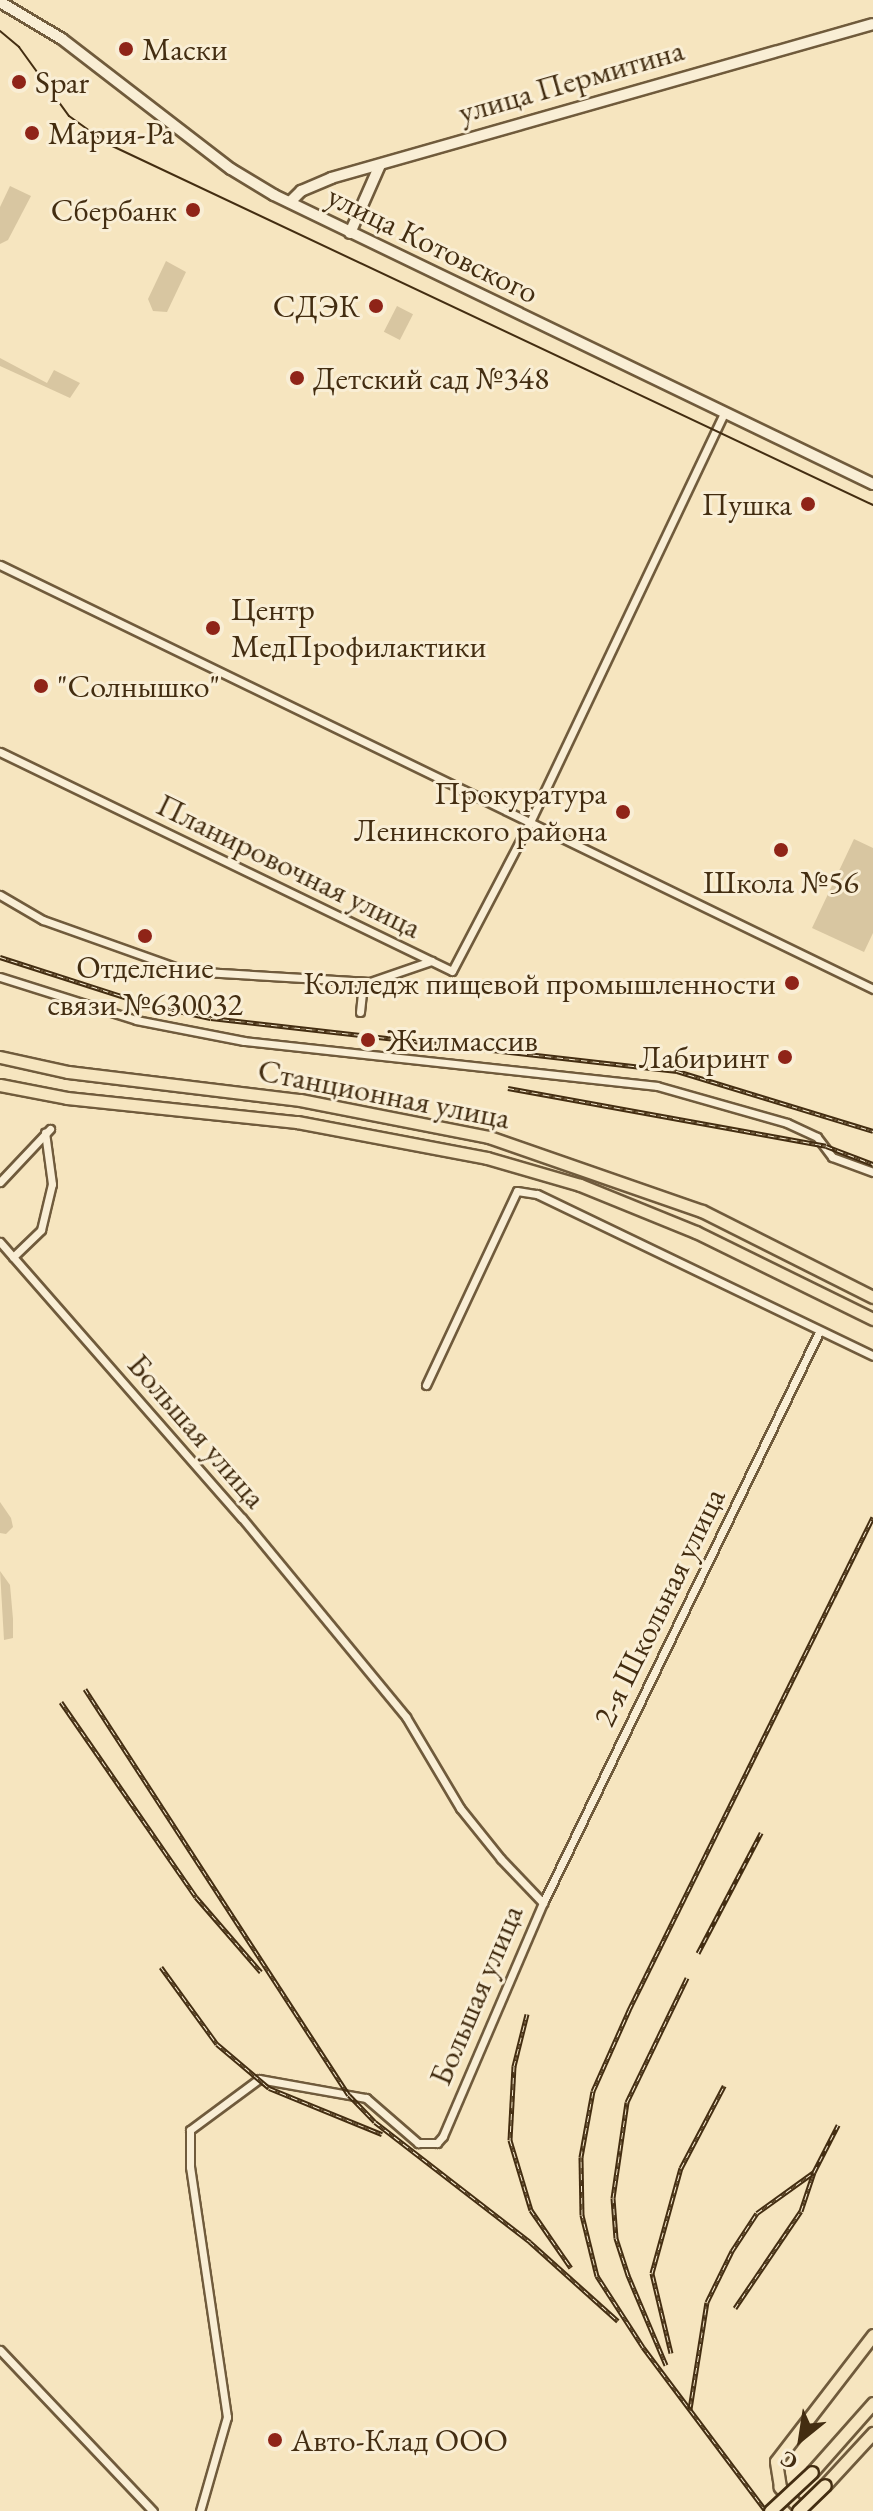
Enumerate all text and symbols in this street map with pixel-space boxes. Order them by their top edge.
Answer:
place label: Маски [142,30,228,68]
street label: улица Пермитина [454,30,688,132]
marker: Маски [117,40,135,58]
place label: Spar [35,63,89,101]
marker: Spar [10,73,28,91]
place label: Мария-Ра [48,114,174,152]
marker: Мария-Ра [23,124,41,142]
street label: улица Котовского [321,176,545,312]
place label: Сбербанк [51,191,177,229]
marker: Сбербанк [184,201,202,219]
place label: СДЭК [273,287,360,325]
marker: СДЭК [367,297,385,315]
place label: Детский сад №348 [313,359,549,397]
marker: Детский сад №348 [288,369,306,387]
place label: Пушка [702,485,792,523]
marker: Пушка [799,495,817,513]
place label: Центр МедПрофилактики [231,591,486,666]
marker: Центр МедПрофилактики [202,617,224,639]
place label: "Солнышко" [57,667,220,705]
marker: "Солнышко" [32,677,50,695]
place label: Прокуратура Ленинского района [354,775,607,850]
street label: Планировочная улица [151,785,427,947]
marker: Прокуратура Ленинского района [614,803,632,821]
marker: Школа №56 [772,841,790,859]
place label: Школа №56 [703,863,859,901]
marker: Отделение связи №630032 [136,927,154,945]
place label: Отделение связи №630032 [47,949,243,1024]
place label: Колледж пищевой промышленности [303,964,776,1002]
marker: Колледж пищевой промышленности [783,974,801,992]
place label: Жилмассив [386,1021,538,1059]
marker: Жилмассив [357,1029,379,1051]
place label: Лабиринт [639,1038,769,1076]
marker: Лабиринт [776,1048,794,1066]
street label: Станционная улица [255,1051,513,1137]
street label: Большая улица [120,1346,274,1516]
street label: 2-я Школьная улица [585,1482,733,1732]
street label: Большая улица [421,1899,531,2091]
north arrow [761,2399,841,2479]
place label: Авто-Клад ООО [291,2421,508,2459]
marker: Авто-Клад ООО [266,2431,284,2449]
text: С [775,2444,803,2477]

